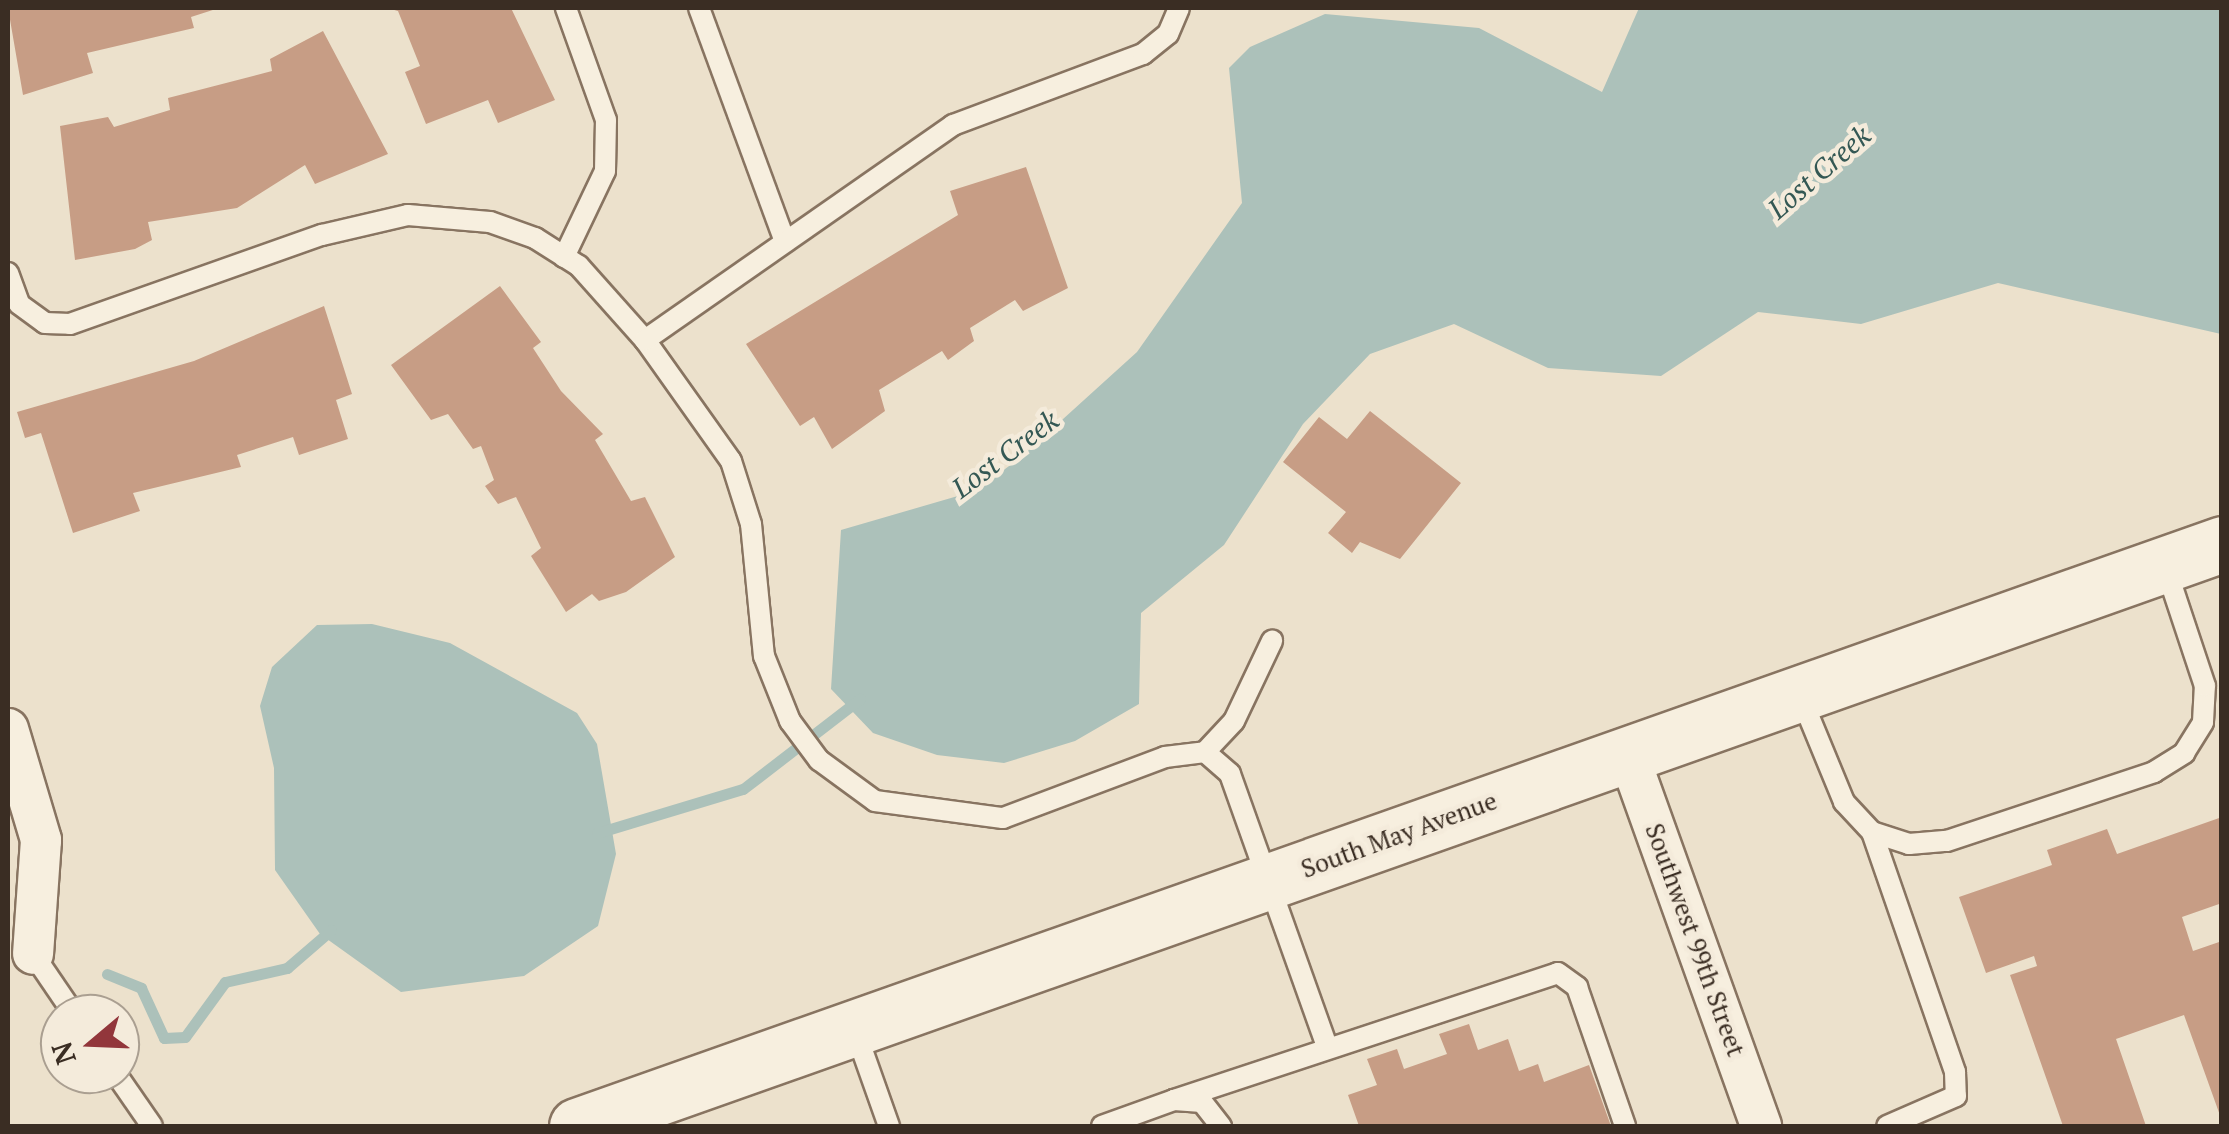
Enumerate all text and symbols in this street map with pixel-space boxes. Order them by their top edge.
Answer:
water label: Lost Creek [1761,118,1877,226]
water label: Lost Creek [945,403,1065,505]
street label: South May Avenue [1297,786,1501,884]
street label: Southwest 99th Street [1639,819,1751,1061]
north arrow [40,994,140,1094]
text: N [42,1037,84,1069]

